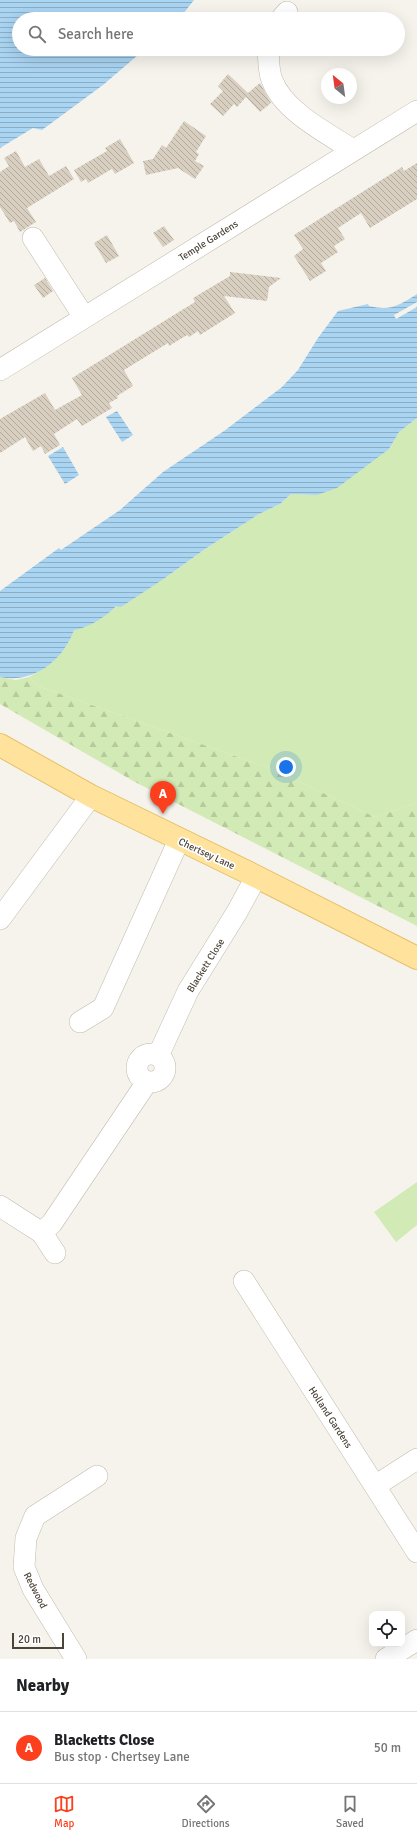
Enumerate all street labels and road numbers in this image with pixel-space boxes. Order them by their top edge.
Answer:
street label: Temple Gardens [177,218,241,264]
street label: Chertsey Lane [177,836,237,872]
street label: Blackett Close [185,936,227,995]
street label: Holland Gardens [306,1385,355,1451]
street label: Redwood [21,1570,49,1611]

